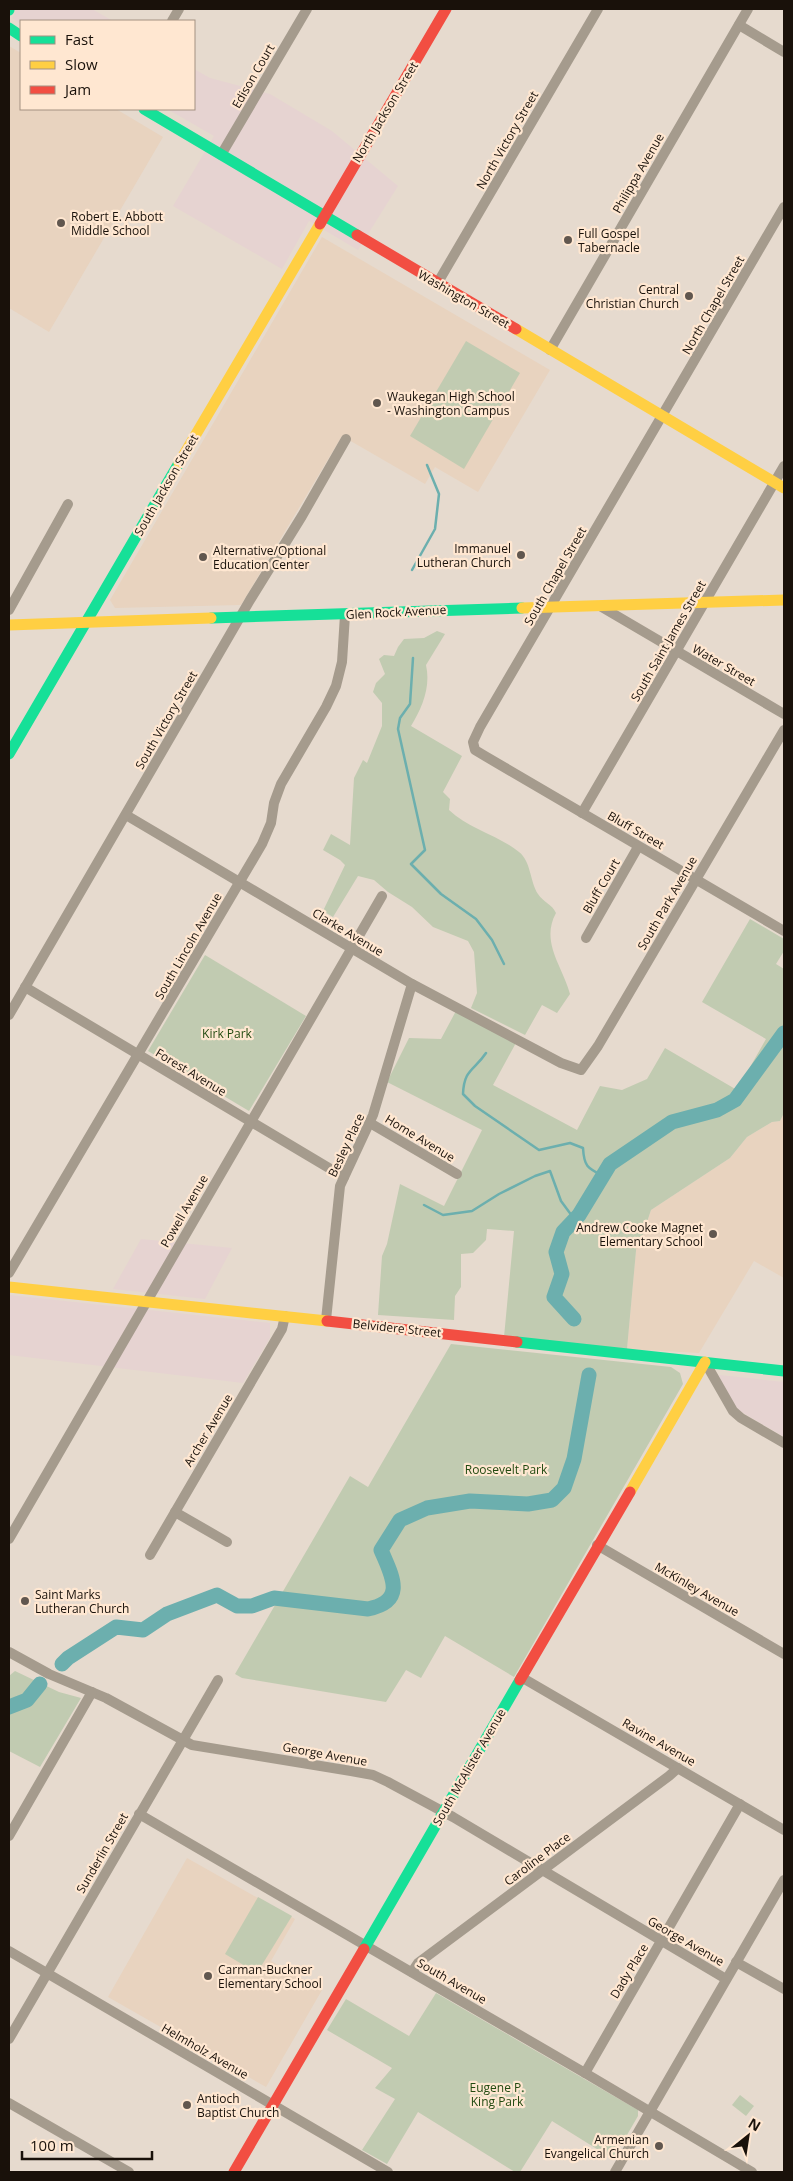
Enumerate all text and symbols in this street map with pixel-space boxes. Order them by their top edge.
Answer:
legend [20,20,195,110]
text: Fast [65,29,94,49]
street label: Edison Court [228,41,278,111]
text: Slow [65,54,98,74]
street label: North Jackson Street [348,58,422,166]
text: Jam [63,79,91,99]
street label: North Victory Street [472,88,542,192]
street label: Philippa Avenue [608,130,668,216]
place label: Robert E. Abbott Middle School [71,208,163,239]
marker: Robert E. Abbott Middle School [55,217,67,229]
place label: Full Gospel Tabernacle [578,225,640,256]
marker: Full Gospel Tabernacle [562,234,574,246]
street label: North Chapel Street [678,253,748,357]
street label: Washington Street [415,266,513,332]
place label: Central Christian Church [586,281,679,312]
marker: Central Christian Church [683,290,695,302]
place label: Waukegan High School - Washington Campus [387,388,515,419]
marker: Waukegan High School - Washington Campus [371,397,383,409]
street label: South Jackson Street [130,431,202,539]
street label: South Chapel Street [520,524,590,628]
place label: Immanuel Lutheran Church [417,540,511,571]
place label: Alternative/Optional Education Center [213,542,326,573]
marker: Immanuel Lutheran Church [515,549,527,561]
marker: Alternative/Optional Education Center [197,551,209,563]
street label: South Saint James Street [626,577,710,705]
street label: Glen Rock Avenue [345,601,447,623]
street label: Water Street [689,640,759,690]
street label: South Victory Street [131,668,201,772]
street label: Bluff Street [605,807,667,853]
street label: South Park Avenue [633,853,701,953]
street label: Bluff Court [578,855,624,917]
street label: South Lincoln Avenue [150,889,226,1003]
street label: Clarke Avenue [309,904,387,960]
park label: Kirk Park [202,1025,253,1042]
street label: Forest Avenue [152,1044,230,1100]
street label: Besley Place [324,1110,368,1180]
street label: Home Avenue [382,1110,458,1166]
street label: Powell Avenue [156,1171,212,1251]
place label: Andrew Cooke Magnet Elementary School [576,1219,703,1250]
marker: Andrew Cooke Magnet Elementary School [707,1228,719,1240]
street label: Belvidere Street [352,1315,442,1341]
street label: Archer Avenue [180,1390,237,1470]
park label: Roosevelt Park [465,1461,548,1478]
street label: McKinley Avenue [652,1558,743,1620]
place label: Saint Marks Lutheran Church [35,1586,129,1617]
marker: Saint Marks Lutheran Church [19,1595,31,1607]
street label: South McAlister Avenue [428,1705,510,1829]
street label: Ravine Avenue [619,1714,699,1770]
street label: George Avenue [281,1738,369,1770]
street label: Sunderlin Street [72,1810,132,1896]
street label: Caroline Place [500,1828,574,1890]
street label: George Avenue [645,1912,728,1970]
street label: Dady Place [606,1940,652,2002]
street label: South Avenue [414,1954,490,2008]
place label: Carman-Buckner Elementary School [218,1961,322,1992]
marker: Carman-Buckner Elementary School [202,1970,214,1982]
street label: Helmholz Avenue [158,2019,252,2083]
park label: Eugene P. King Park [470,2079,524,2110]
place label: Antioch Baptist Church [197,2090,279,2121]
marker: Antioch Baptist Church [181,2099,193,2111]
north arrow [723,2111,773,2161]
text: N [745,2113,764,2135]
scale bar [22,2128,152,2160]
place label: Armenian Evangelical Church [544,2131,649,2162]
text: 100 m [30,2135,74,2155]
marker: Armenian Evangelical Church [653,2140,665,2152]

